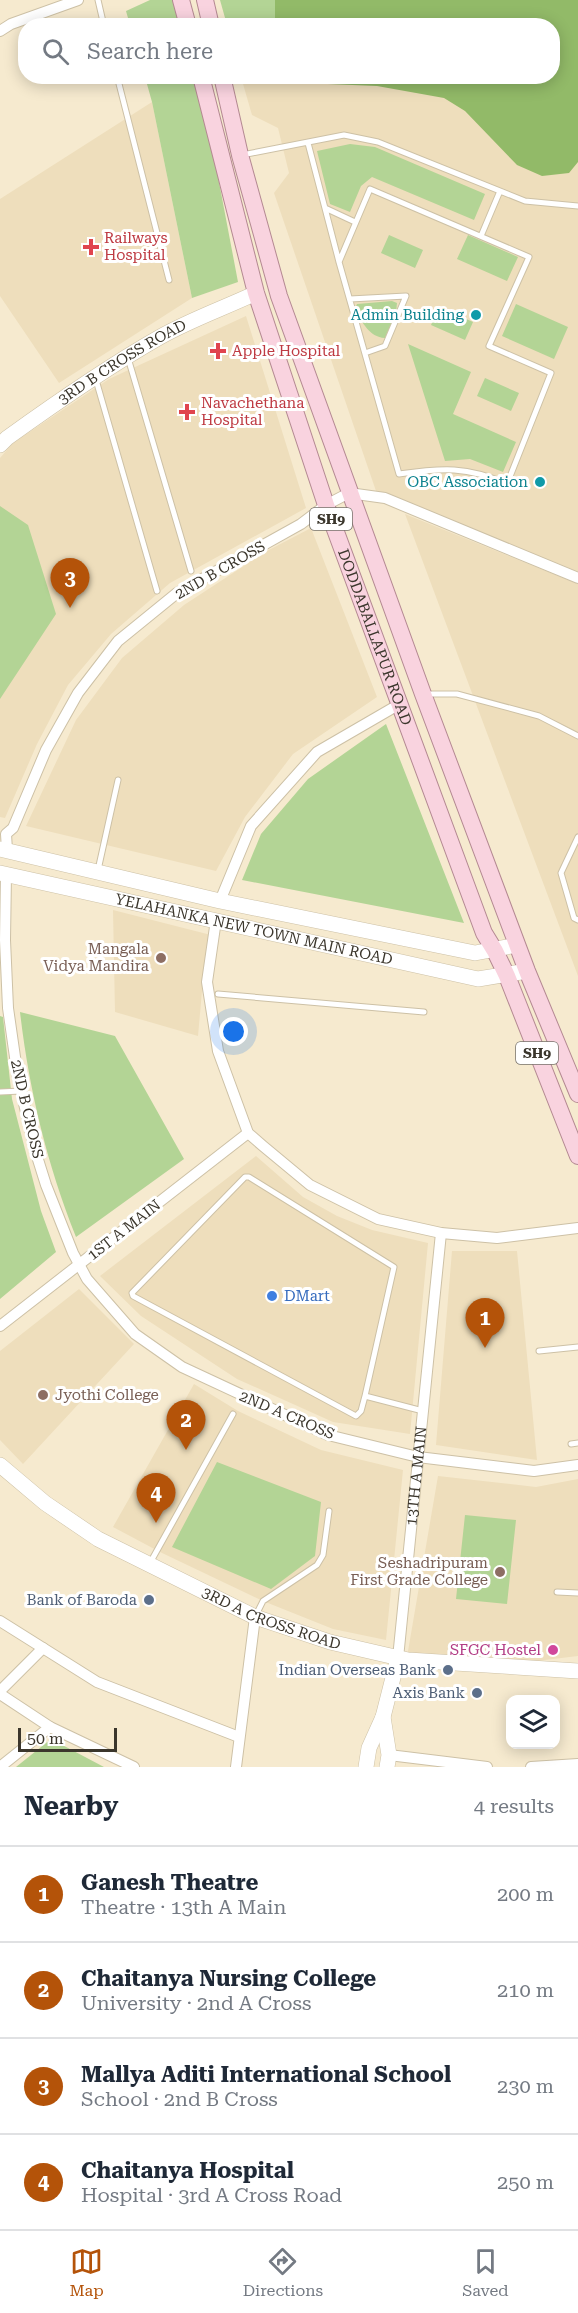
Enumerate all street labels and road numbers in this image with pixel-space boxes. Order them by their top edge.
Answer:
street label: 3RD B CROSS ROAD [54,316,189,408]
road number: SH9 [310,508,352,530]
street label: 2ND B CROSS [172,537,268,603]
street label: DODDABALLAPUR ROAD [334,547,416,728]
street label: YELAHANKA NEW TOWN MAIN ROAD [113,890,394,969]
road number: SH9 [516,1042,558,1064]
street label: 2ND B CROSS [7,1058,47,1160]
street label: 1ST A MAIN [84,1196,164,1264]
street label: 2ND A CROSS [237,1387,337,1443]
street label: 13TH A MAIN [402,1425,430,1527]
street label: 3RD A CROSS ROAD [199,1583,342,1653]

